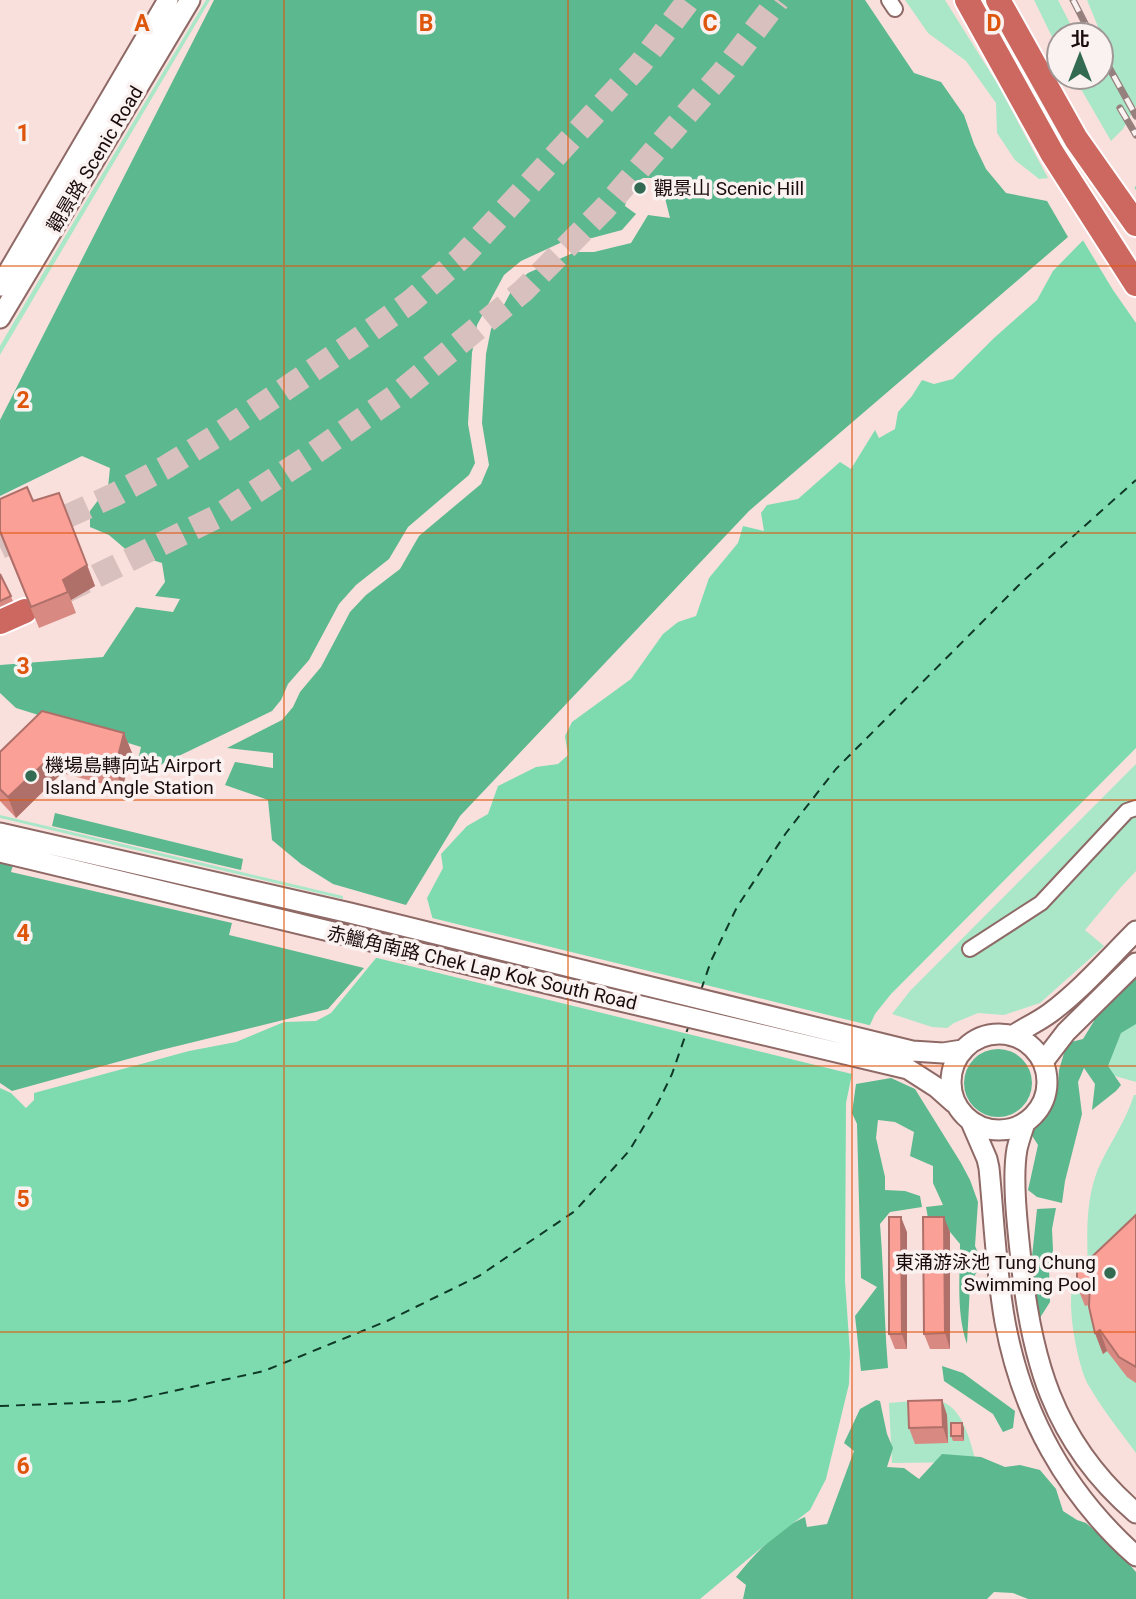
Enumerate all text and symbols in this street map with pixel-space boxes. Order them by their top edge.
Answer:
text: A [134,10,150,37]
text: B [419,10,433,37]
text: C [702,10,718,37]
text: D [987,10,1001,37]
north arrow [1045,21,1115,91]
text: 北 [1070,28,1090,51]
street label: 觀景路 Scenic Road [42,82,148,236]
text: 1 [16,120,30,147]
place label: 觀景山 Scenic Hill [654,177,804,200]
marker: 觀景山 Scenic Hill [632,180,648,196]
text: 2 [16,387,30,414]
text: 3 [16,653,30,680]
place label: 機場島轉向站 Airport Island Angle Station [45,754,222,799]
marker: 機場島轉向站 Airport Island Angle Station [23,768,39,784]
text: 4 [16,920,30,947]
street label: 赤鱲角南路 Chek Lap Kok South Road [325,921,639,1015]
text: 5 [16,1186,30,1213]
place label: 東涌游泳池 Tung Chung Swimming Pool [895,1251,1096,1296]
marker: 東涌游泳池 Tung Chung Swimming Pool [1102,1265,1118,1281]
text: 6 [16,1453,30,1480]

